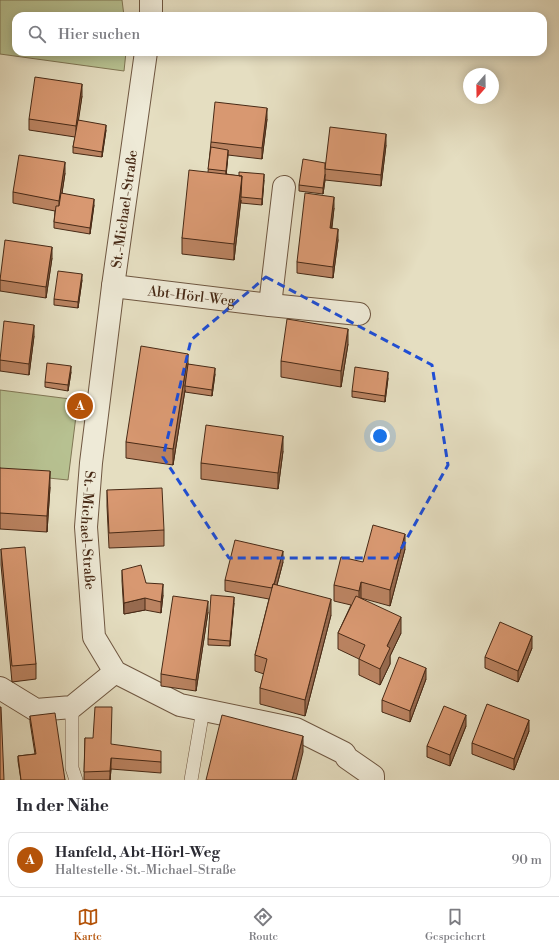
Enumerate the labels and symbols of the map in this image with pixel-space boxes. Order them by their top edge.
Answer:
north arrow [463,68,499,104]
street label: St.-Michael-Straße [108,149,142,269]
street label: Abt-Hörl-Weg [146,282,237,311]
pin: A [67,391,93,421]
your location [370,426,390,446]
street label: St.-Michael-Straße [76,470,99,590]

